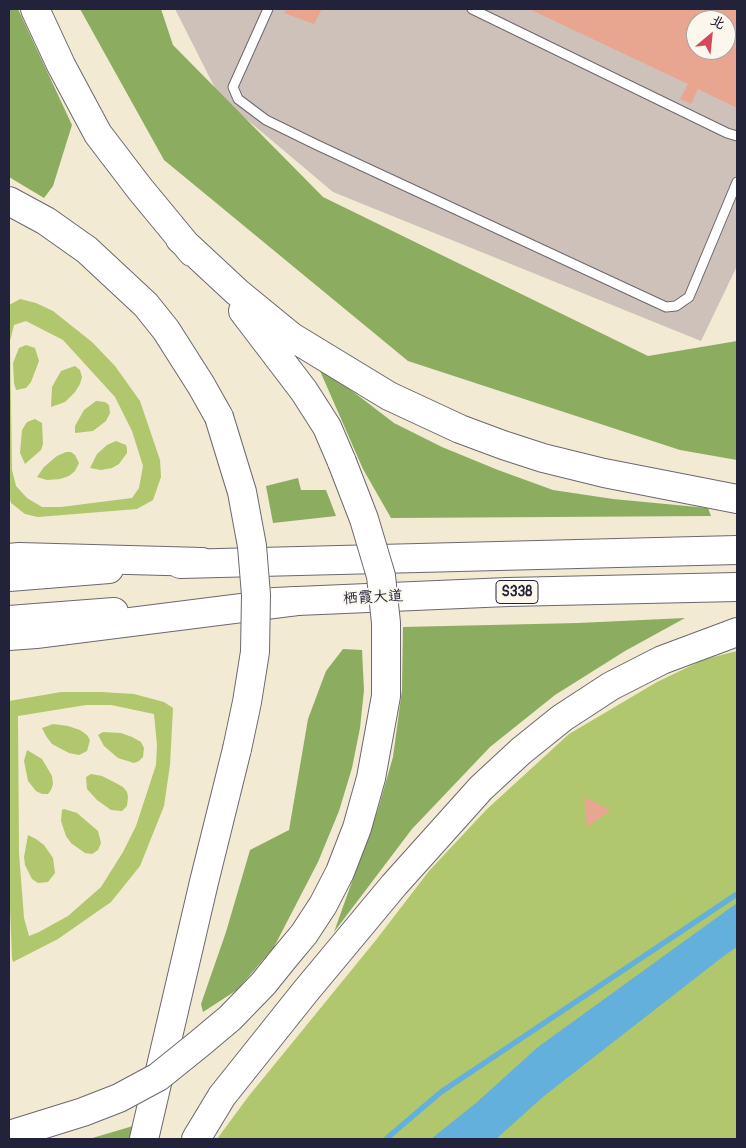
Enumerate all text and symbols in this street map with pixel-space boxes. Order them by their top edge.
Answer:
north arrow [686,10,736,60]
text: 北 [708,11,728,33]
road number: S338 [496,580,538,604]
street label: 栖霞大道 [343,587,403,609]

